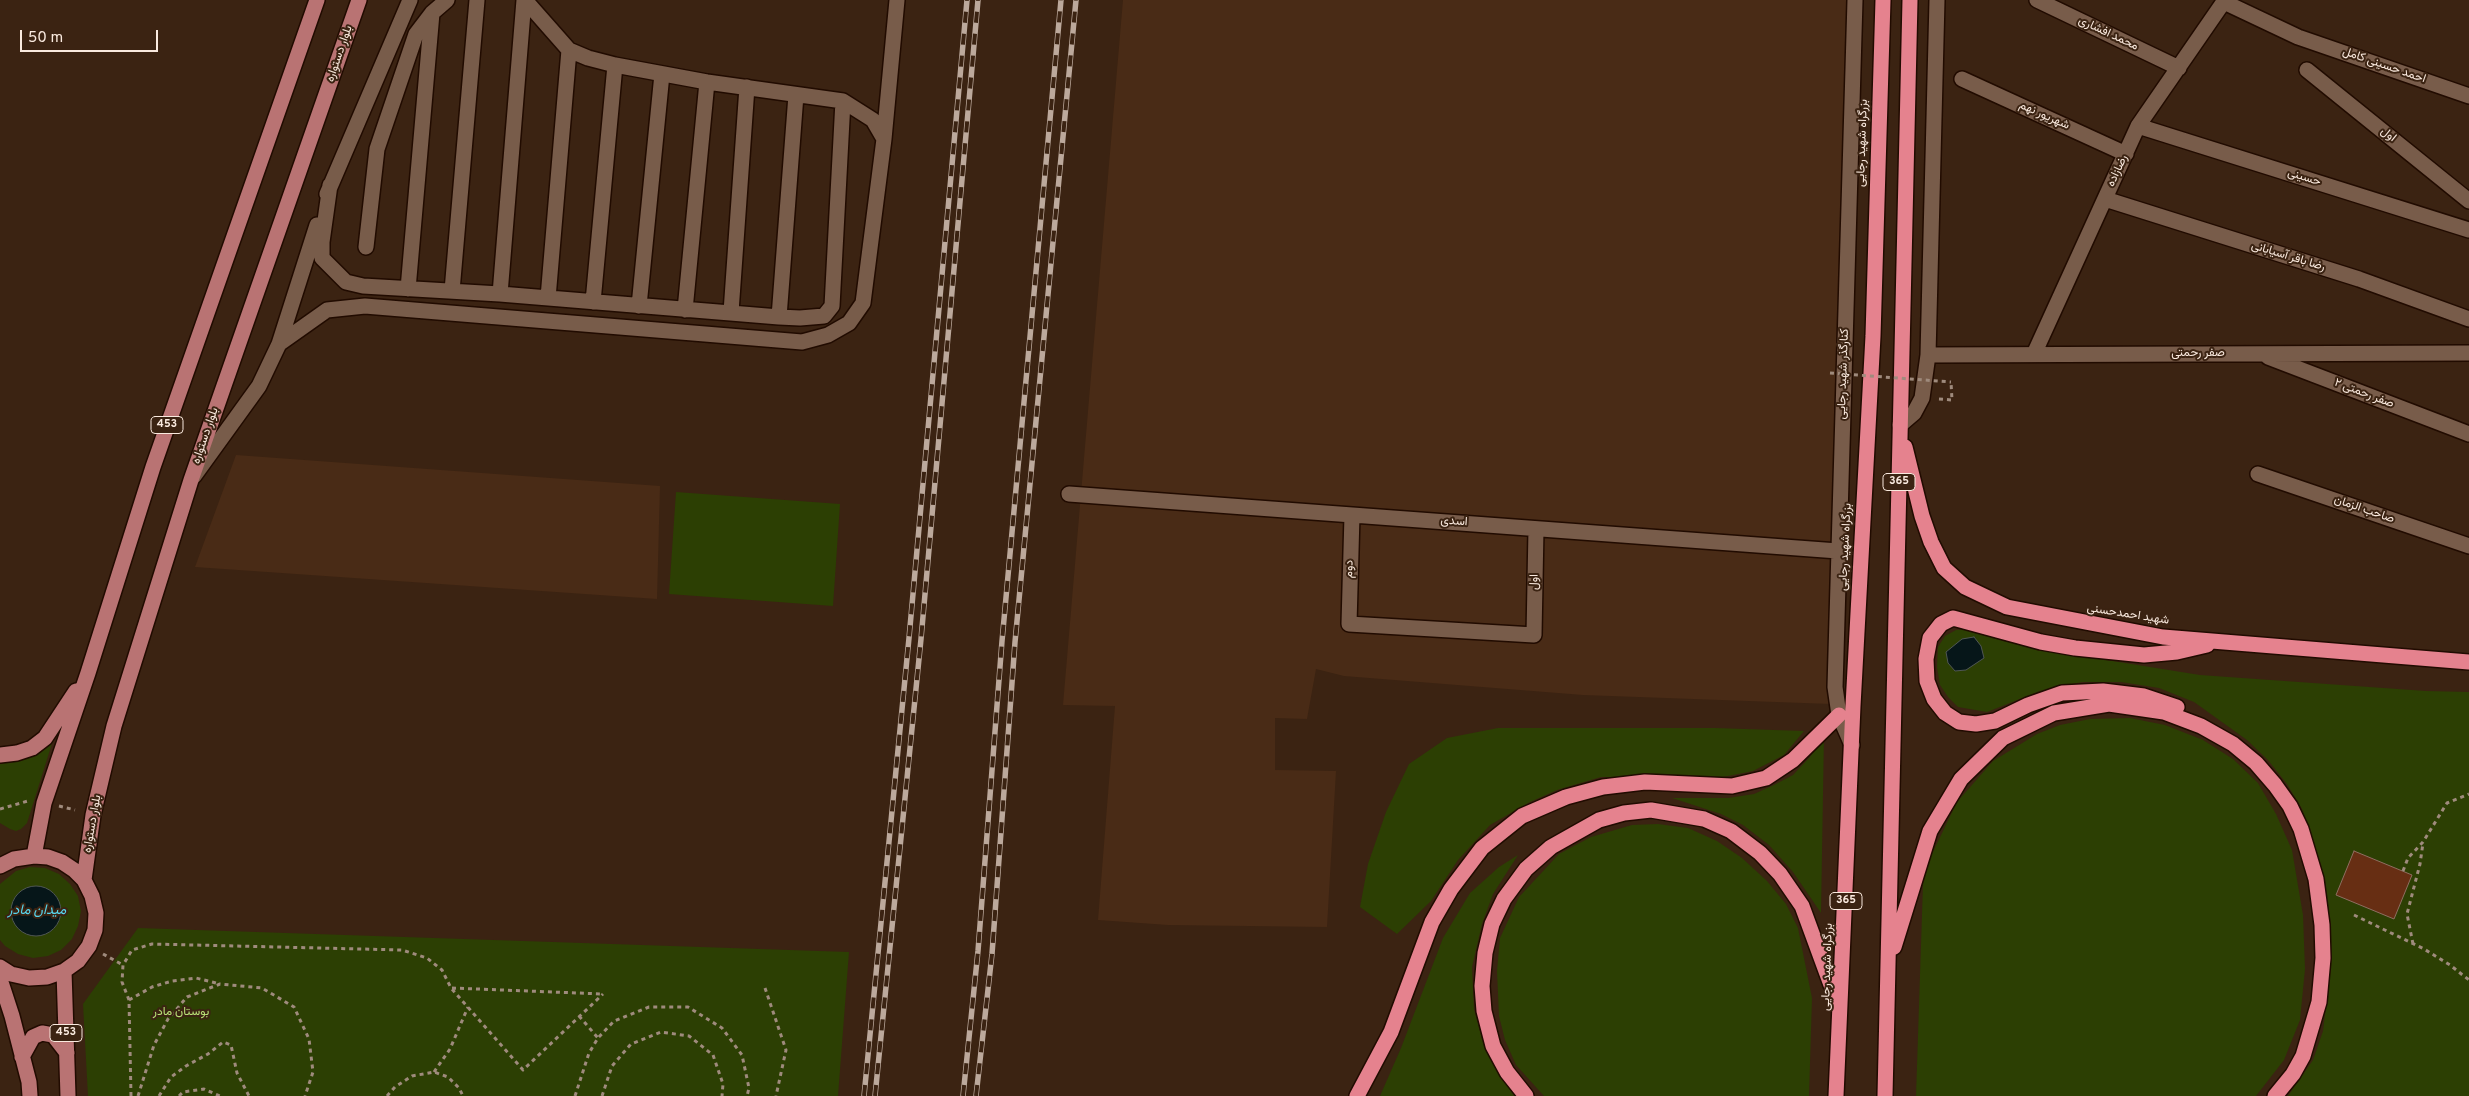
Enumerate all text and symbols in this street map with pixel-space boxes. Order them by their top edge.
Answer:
street label: محمد افشاری [2076,14,2140,54]
scale bar [22,20,160,52]
street label: بلوار دستواره [324,24,356,84]
text: 50 m [28,29,63,48]
street label: احمد حسینی کامل [2341,45,2427,87]
street label: شهریور نهم [2017,98,2071,134]
street label: بزرگراه شهید رجایی [1854,99,1872,187]
street label: اول [2377,124,2399,146]
street label: رضازاده [2104,153,2132,189]
street label: حسینی [2285,166,2323,190]
street label: رضا باقر آسیابانی [2249,239,2327,275]
street label: کنارگذر شهید رجایی [1835,328,1853,420]
street label: صفر رحمتی [2171,347,2225,361]
street label: صفر رحمتی ۲ [2332,376,2396,412]
street label: بلوار دستواره [190,406,222,466]
road number: 453 [151,416,183,434]
road number: 365 [1883,474,1915,491]
street label: صاحب الزمان [2332,493,2396,527]
street label: بزرگراه شهید رجایی [1837,503,1855,591]
street label: اسدی [1440,514,1468,530]
street label: دوم [1342,560,1358,578]
street label: اول [1528,574,1542,590]
street label: شهید احمدحسنی [2086,601,2170,629]
street label: بلوار دستواره [81,794,105,854]
road number: 365 [1830,892,1862,909]
water label: میدان مادر [8,903,66,919]
street label: بزرگراه شهید رجایی [1819,923,1837,1011]
park label: بوستان مادر [153,1006,209,1020]
road number: 453 [50,1024,82,1042]

